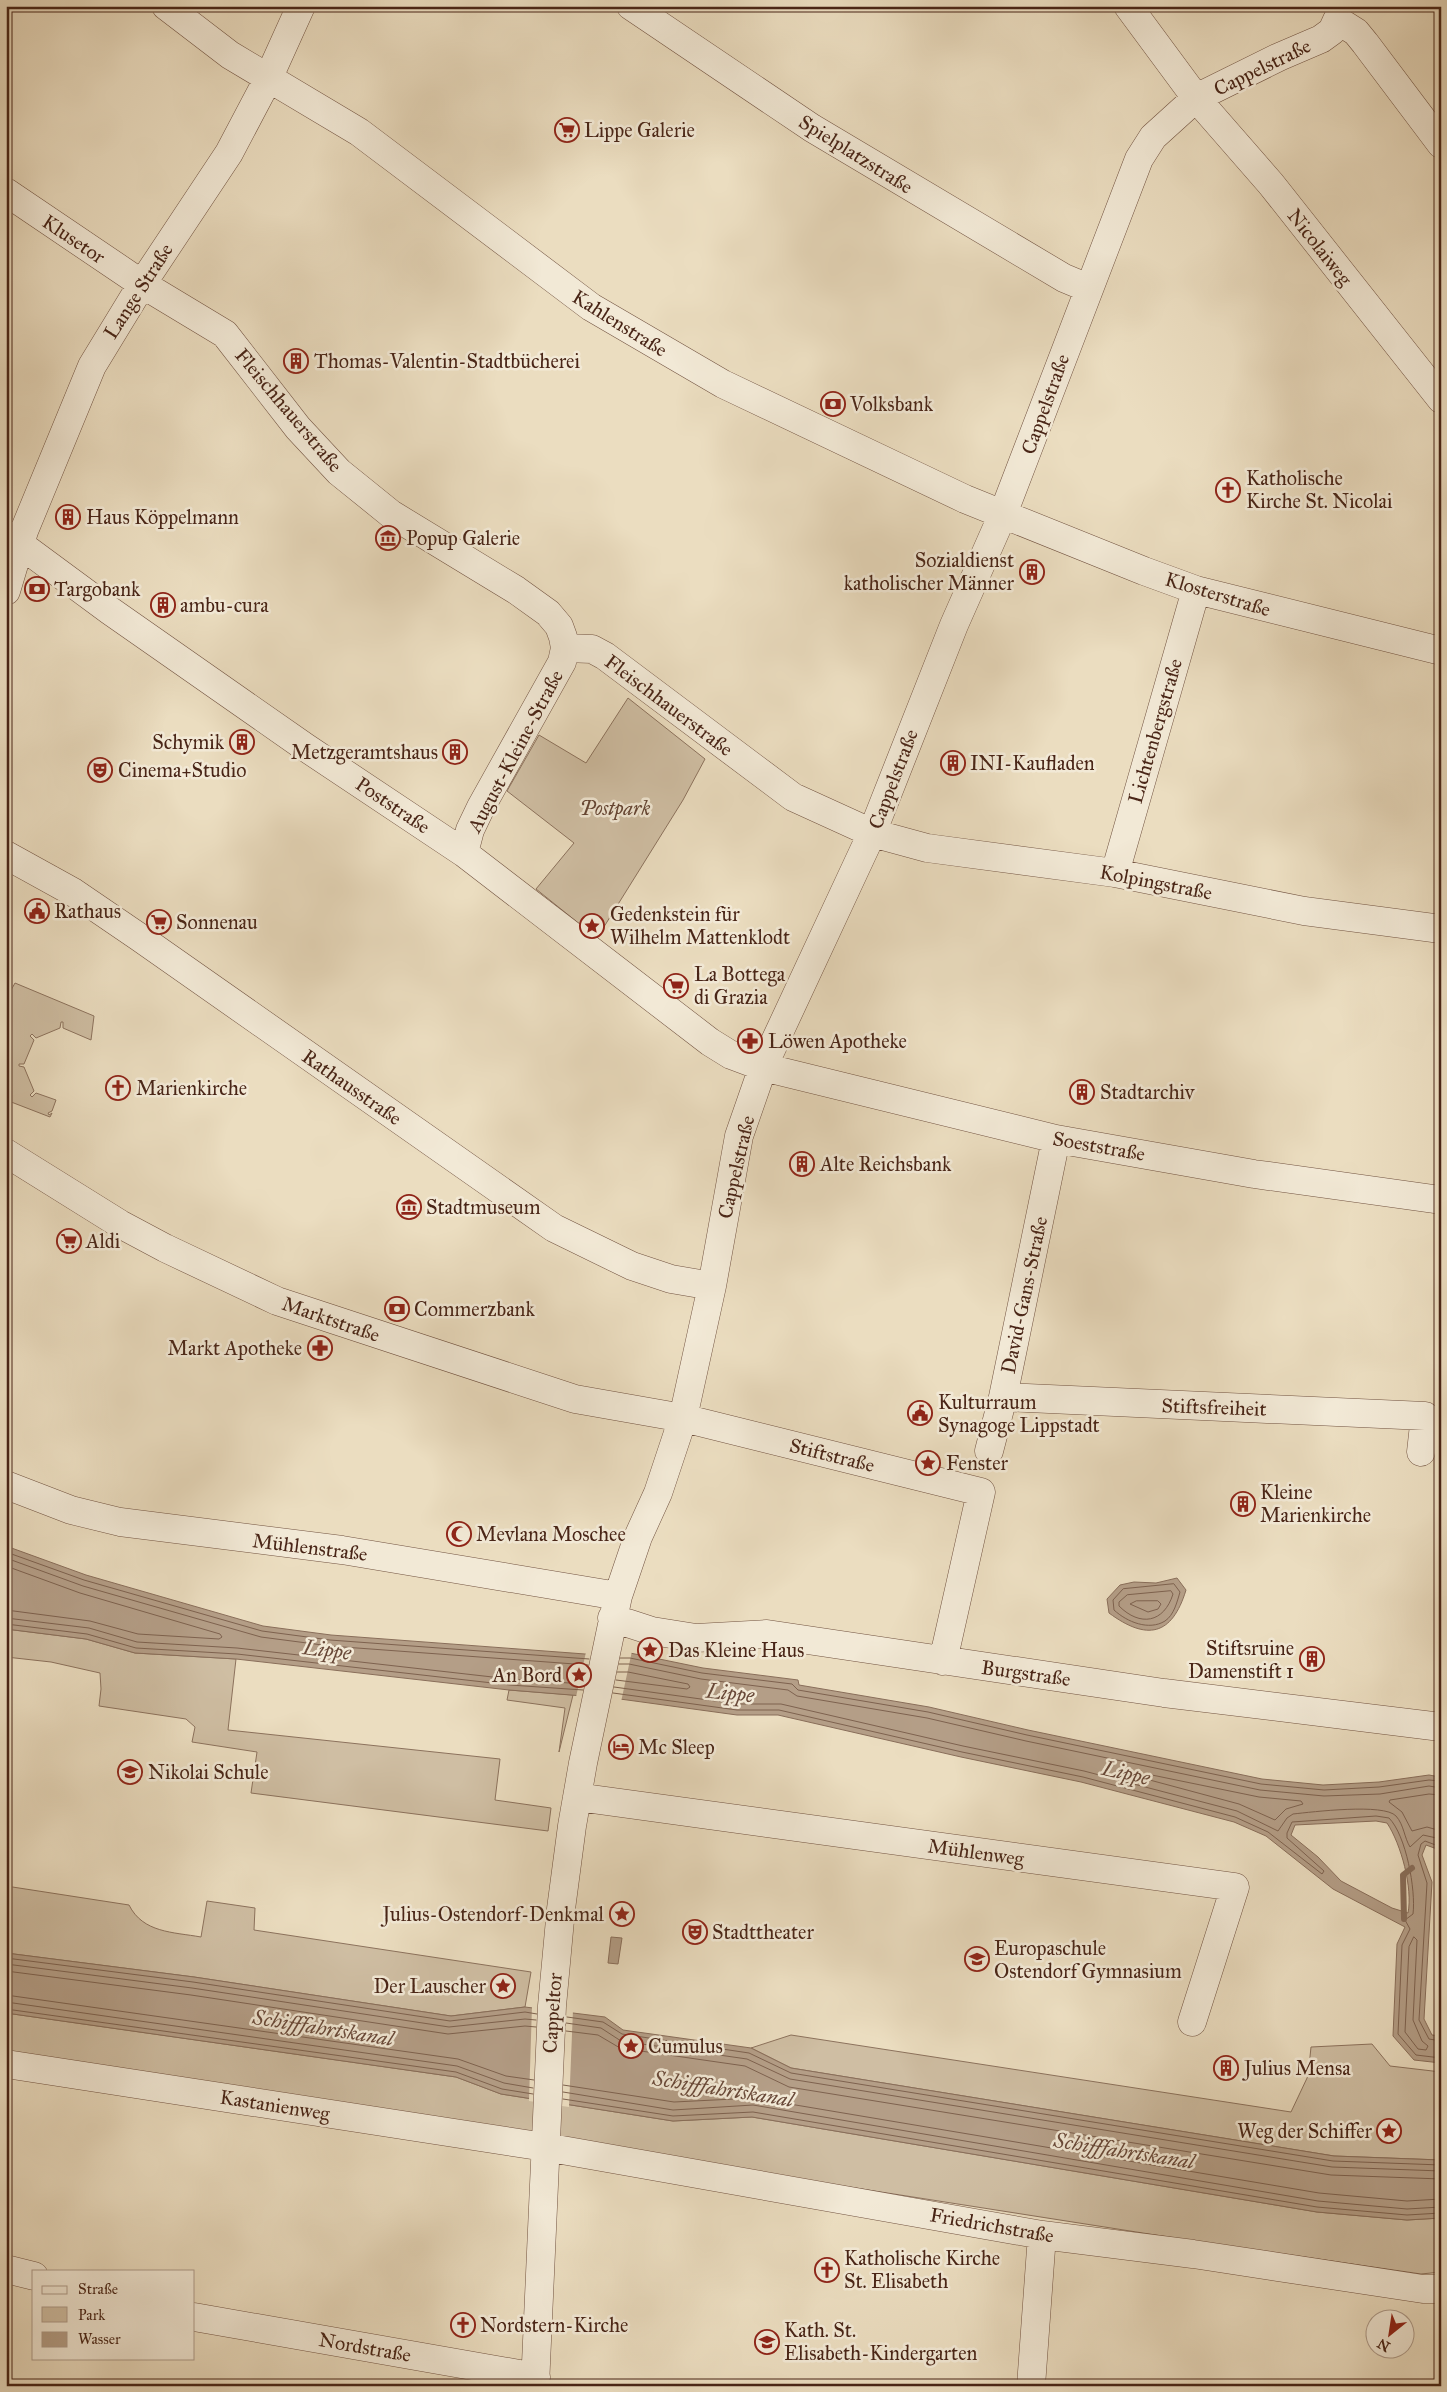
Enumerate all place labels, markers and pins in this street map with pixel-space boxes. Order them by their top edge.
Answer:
supermarket icon: Lippe Galerie [554,117,580,143]
place label: Lippe Galerie [584,118,695,142]
building icon: Thomas-Valentin-Stadtbücherei [283,348,309,374]
place label: Thomas-Valentin-Stadtbücherei [314,349,580,373]
bank icon: Volksbank [820,391,846,417]
place label: Volksbank [849,392,934,416]
place label: Katholische Kirche St. Nicolai [1246,466,1393,513]
church icon: Katholische Kirche St. Nicolai [1215,477,1241,503]
building icon: Haus Köppelmann [55,504,81,530]
place label: Haus Köppelmann [86,505,239,529]
museum icon: Popup Galerie [375,525,401,551]
place label: Popup Galerie [406,526,520,550]
place label: Sozialdienst katholischer Männer [844,548,1014,595]
building icon: Sozialdienst katholischer Männer [1019,559,1045,585]
bank icon: Targobank [24,576,50,602]
place label: Targobank [54,577,141,602]
building icon: ambu-cura [150,592,176,618]
place label: ambu-cura [180,593,269,617]
building icon: Schymik [229,729,255,755]
place label: Schymik [152,730,225,754]
building icon: Metzgeramtshaus [442,739,468,765]
place label: Metzgeramtshaus [291,740,438,765]
building icon: INI-Kaufladen [940,750,966,776]
place label: INI-Kaufladen [970,751,1095,775]
theatre icon: Cinema+Studio [87,757,113,783]
place label: Cinema+Studio [118,758,246,782]
public building icon: Rathaus [24,898,50,924]
place label: Rathaus [54,899,121,923]
place label: Gedenkstein für Wilhelm Mattenklodt [610,902,790,949]
supermarket icon: Sonnenau [146,909,172,935]
place label: Sonnenau [176,910,258,934]
place icon: Gedenkstein für Wilhelm Mattenklodt [579,913,605,939]
place label: La Bottega di Grazia [694,962,786,1009]
supermarket icon: La Bottega di Grazia [663,973,689,999]
pharmacy icon: Löwen Apotheke [737,1028,763,1054]
place label: Löwen Apotheke [768,1029,907,1053]
church icon: Marienkirche [105,1075,131,1101]
place label: Marienkirche [136,1076,247,1100]
building icon: Stadtarchiv [1069,1079,1095,1105]
place label: Stadtarchiv [1100,1080,1196,1104]
building icon: Alte Reichsbank [789,1151,815,1177]
place label: Alte Reichsbank [819,1152,952,1176]
museum icon: Stadtmuseum [396,1194,422,1220]
place label: Stadtmuseum [426,1195,541,1219]
supermarket icon: Aldi [56,1228,82,1254]
place label: Aldi [85,1229,121,1253]
bank icon: Commerzbank [384,1296,410,1322]
place label: Commerzbank [414,1297,535,1321]
pharmacy icon: Markt Apotheke [307,1335,333,1361]
place label: Markt Apotheke [167,1336,302,1360]
place label: Kulturraum Synagoge Lippstadt [938,1390,1100,1438]
public building icon: Kulturraum Synagoge Lippstadt [907,1400,933,1426]
place icon: Fenster [915,1450,941,1476]
place label: Fenster [946,1451,1008,1475]
place label: Kleine Marienkirche [1260,1480,1371,1527]
building icon: Kleine Marienkirche [1230,1491,1256,1517]
mosque icon: Mevlana Moschee [446,1521,472,1547]
place label: Mevlana Moschee [476,1522,626,1546]
place label: Stiftsruine Damenstift 1 [1188,1636,1294,1683]
place icon: Das Kleine Haus [637,1637,663,1663]
place label: Das Kleine Haus [668,1638,804,1662]
building icon: Stiftsruine Damenstift 1 [1299,1646,1325,1672]
place icon: An Bord [566,1662,592,1688]
place label: An Bord [492,1663,562,1687]
hotel icon: Mc Sleep [608,1734,634,1760]
place label: Mc Sleep [638,1735,715,1759]
school or university icon: Nikolai Schule [117,1759,143,1785]
place label: Nikolai Schule [148,1760,269,1784]
place icon: Julius-Ostendorf-Denkmal [609,1901,635,1927]
place label: Julius-Ostendorf-Denkmal [380,1902,605,1927]
theatre icon: Stadttheater [682,1919,708,1945]
place label: Stadttheater [712,1920,814,1944]
place label: Europaschule Ostendorf Gymnasium [994,1936,1182,1983]
school or university icon: Europaschule Ostendorf Gymnasium [964,1946,990,1972]
place icon: Der Lauscher [490,1973,516,1999]
place label: Der Lauscher [374,1974,486,1998]
place icon: Cumulus [618,2033,644,2059]
place label: Cumulus [648,2034,723,2058]
building icon: Julius Mensa [1213,2055,1239,2081]
place label: Julius Mensa [1242,2056,1351,2081]
place icon: Weg der Schiffer [1376,2118,1402,2144]
place label: Weg der Schiffer [1237,2119,1372,2144]
place label: Katholische Kirche St. Elisabeth [844,2246,1000,2293]
church icon: Katholische Kirche St. Elisabeth [814,2257,840,2283]
church icon: Nordstern-Kirche [450,2312,476,2338]
place label: Nordstern-Kirche [480,2313,628,2337]
place label: Kath. St. Elisabeth-Kindergarten [784,2318,977,2366]
school or university icon: Kath. St. Elisabeth-Kindergarten [754,2329,780,2355]

